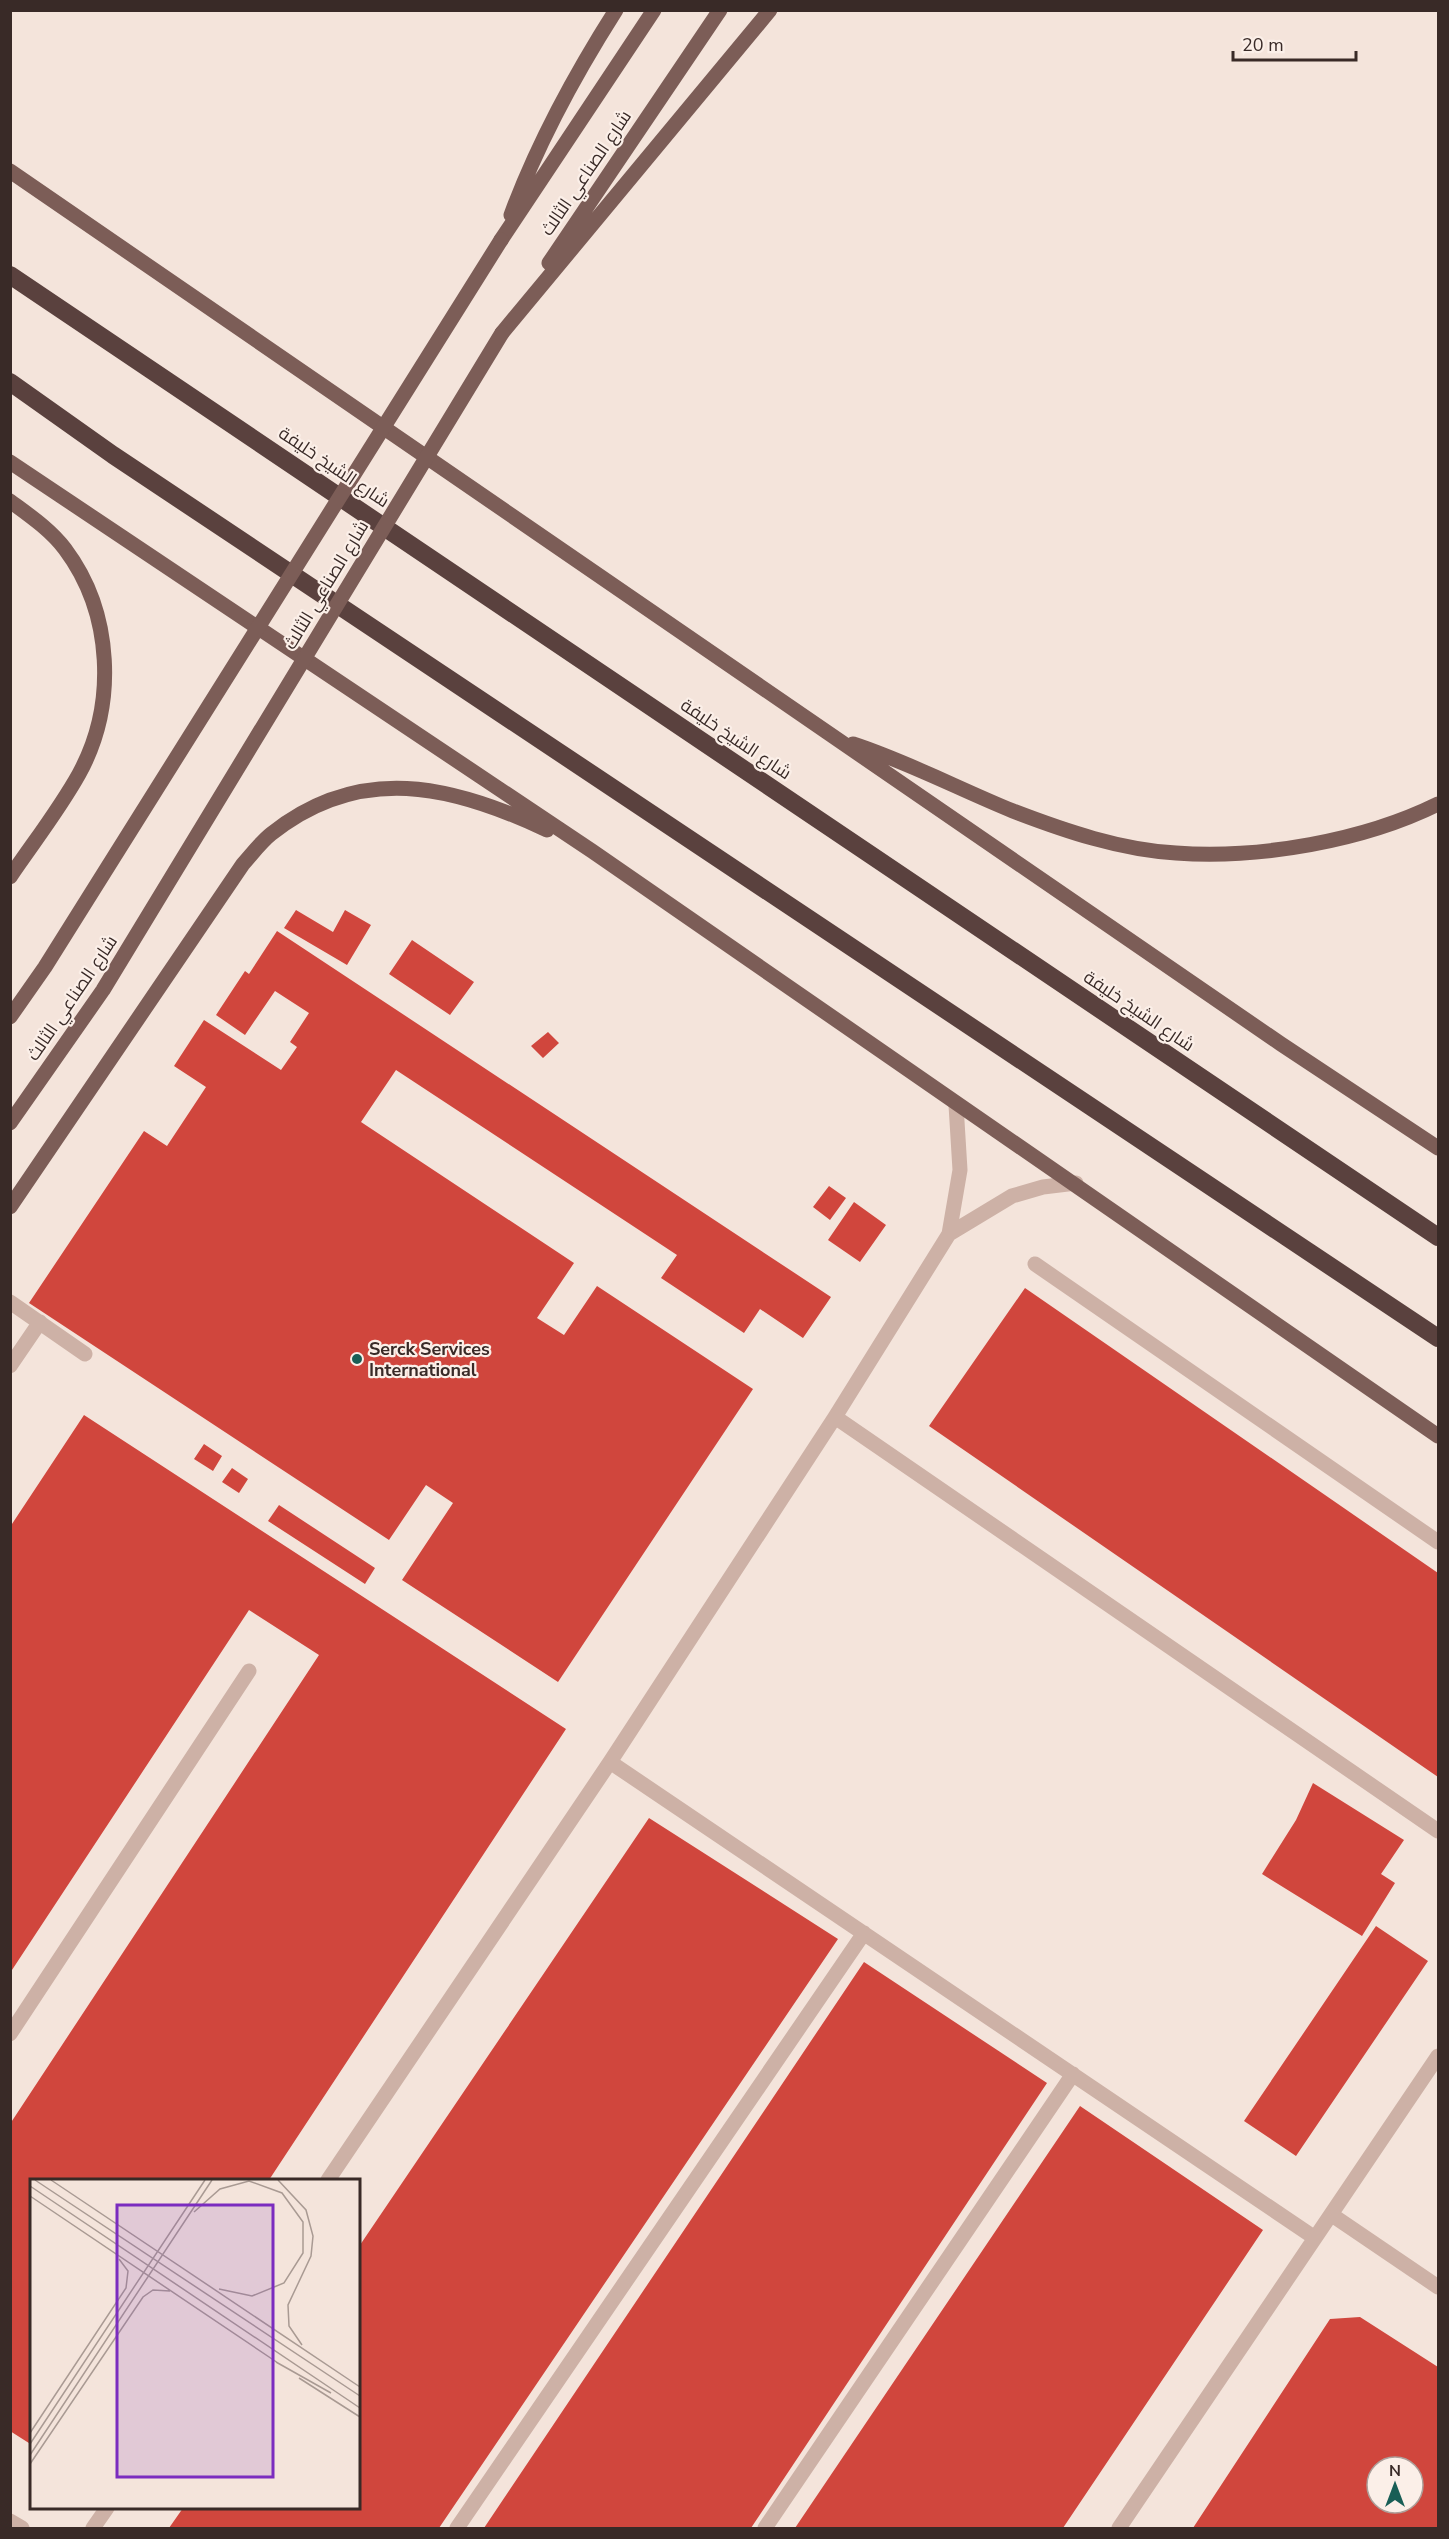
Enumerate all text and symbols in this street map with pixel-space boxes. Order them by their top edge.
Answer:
scale bar [1233,24,1356,62]
text: 20 m [1242,33,1284,57]
street label: شارع الصناعي الثالث [535,106,639,242]
street label: شارع الشيخ خليفة [274,421,394,513]
street label: شارع الصناعي الثالث [278,516,376,655]
street label: شارع الشيخ خليفة [676,693,796,785]
street label: شارع الصناعي الثالث [21,931,125,1067]
street label: شارع الشيخ خليفة [1079,965,1199,1057]
place label: Serck Services International [369,1337,490,1382]
marker: Serck Services International [350,1352,364,1366]
inset map [30,2179,360,2509]
north arrow [1365,2455,1425,2515]
text: N [1389,2460,1401,2482]

